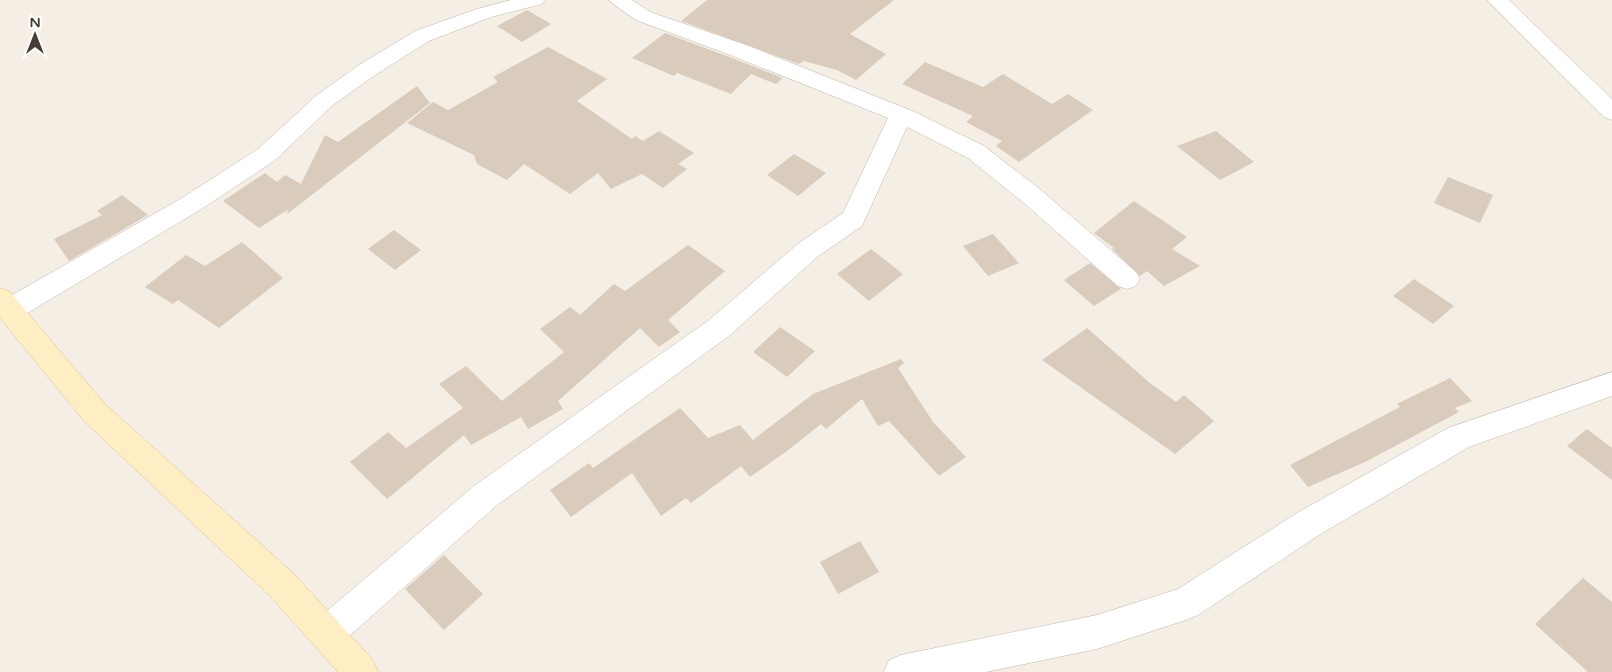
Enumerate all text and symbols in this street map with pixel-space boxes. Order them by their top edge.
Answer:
north arrow [10,10,60,60]
text: N [29,14,41,31]

